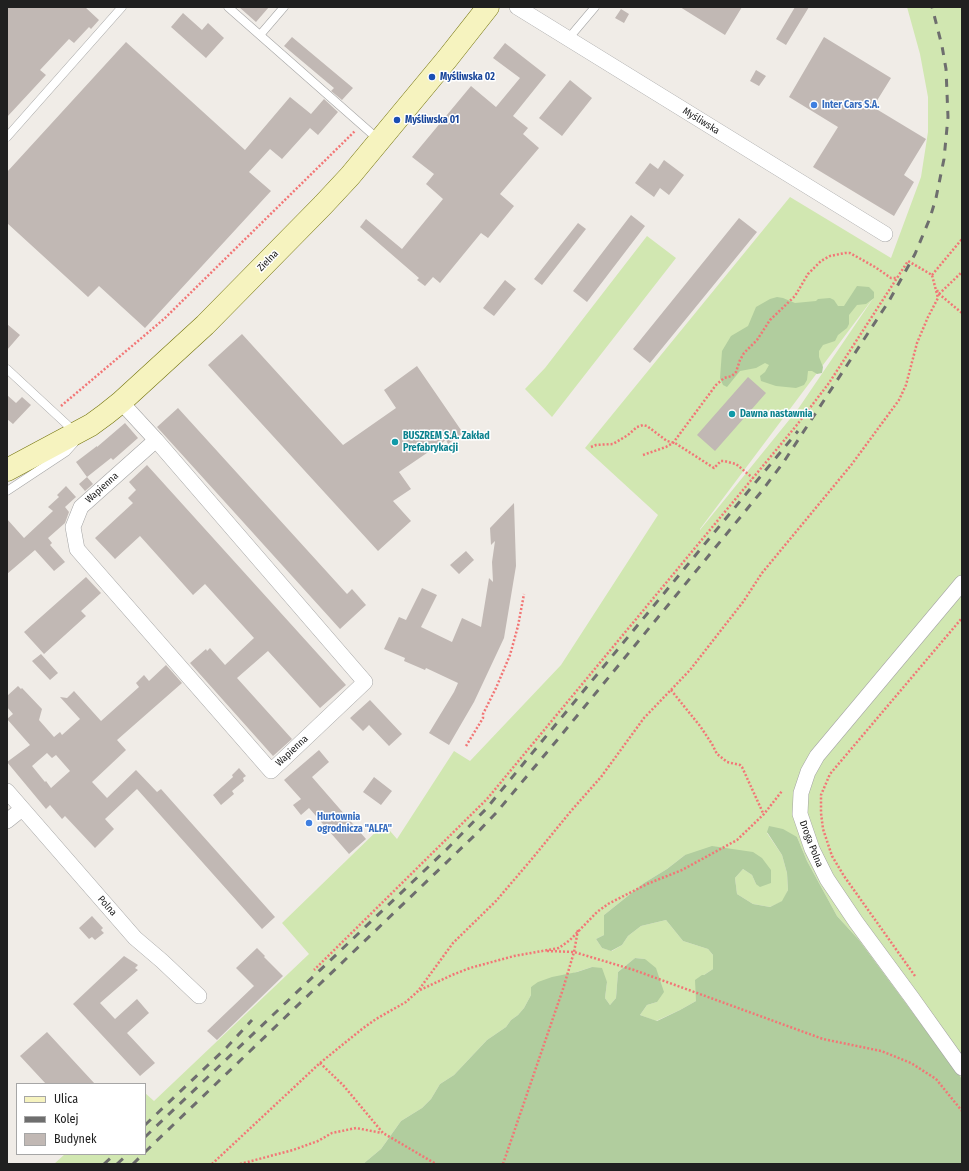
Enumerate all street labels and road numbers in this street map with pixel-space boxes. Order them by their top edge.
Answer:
street label: Myśliwska [680,105,722,137]
street label: Zielna [255,248,281,274]
street label: Wapienna [83,470,121,506]
street label: Wapienna [273,733,311,769]
street label: Droga Polna [797,819,825,869]
street label: Polna [95,893,119,919]

